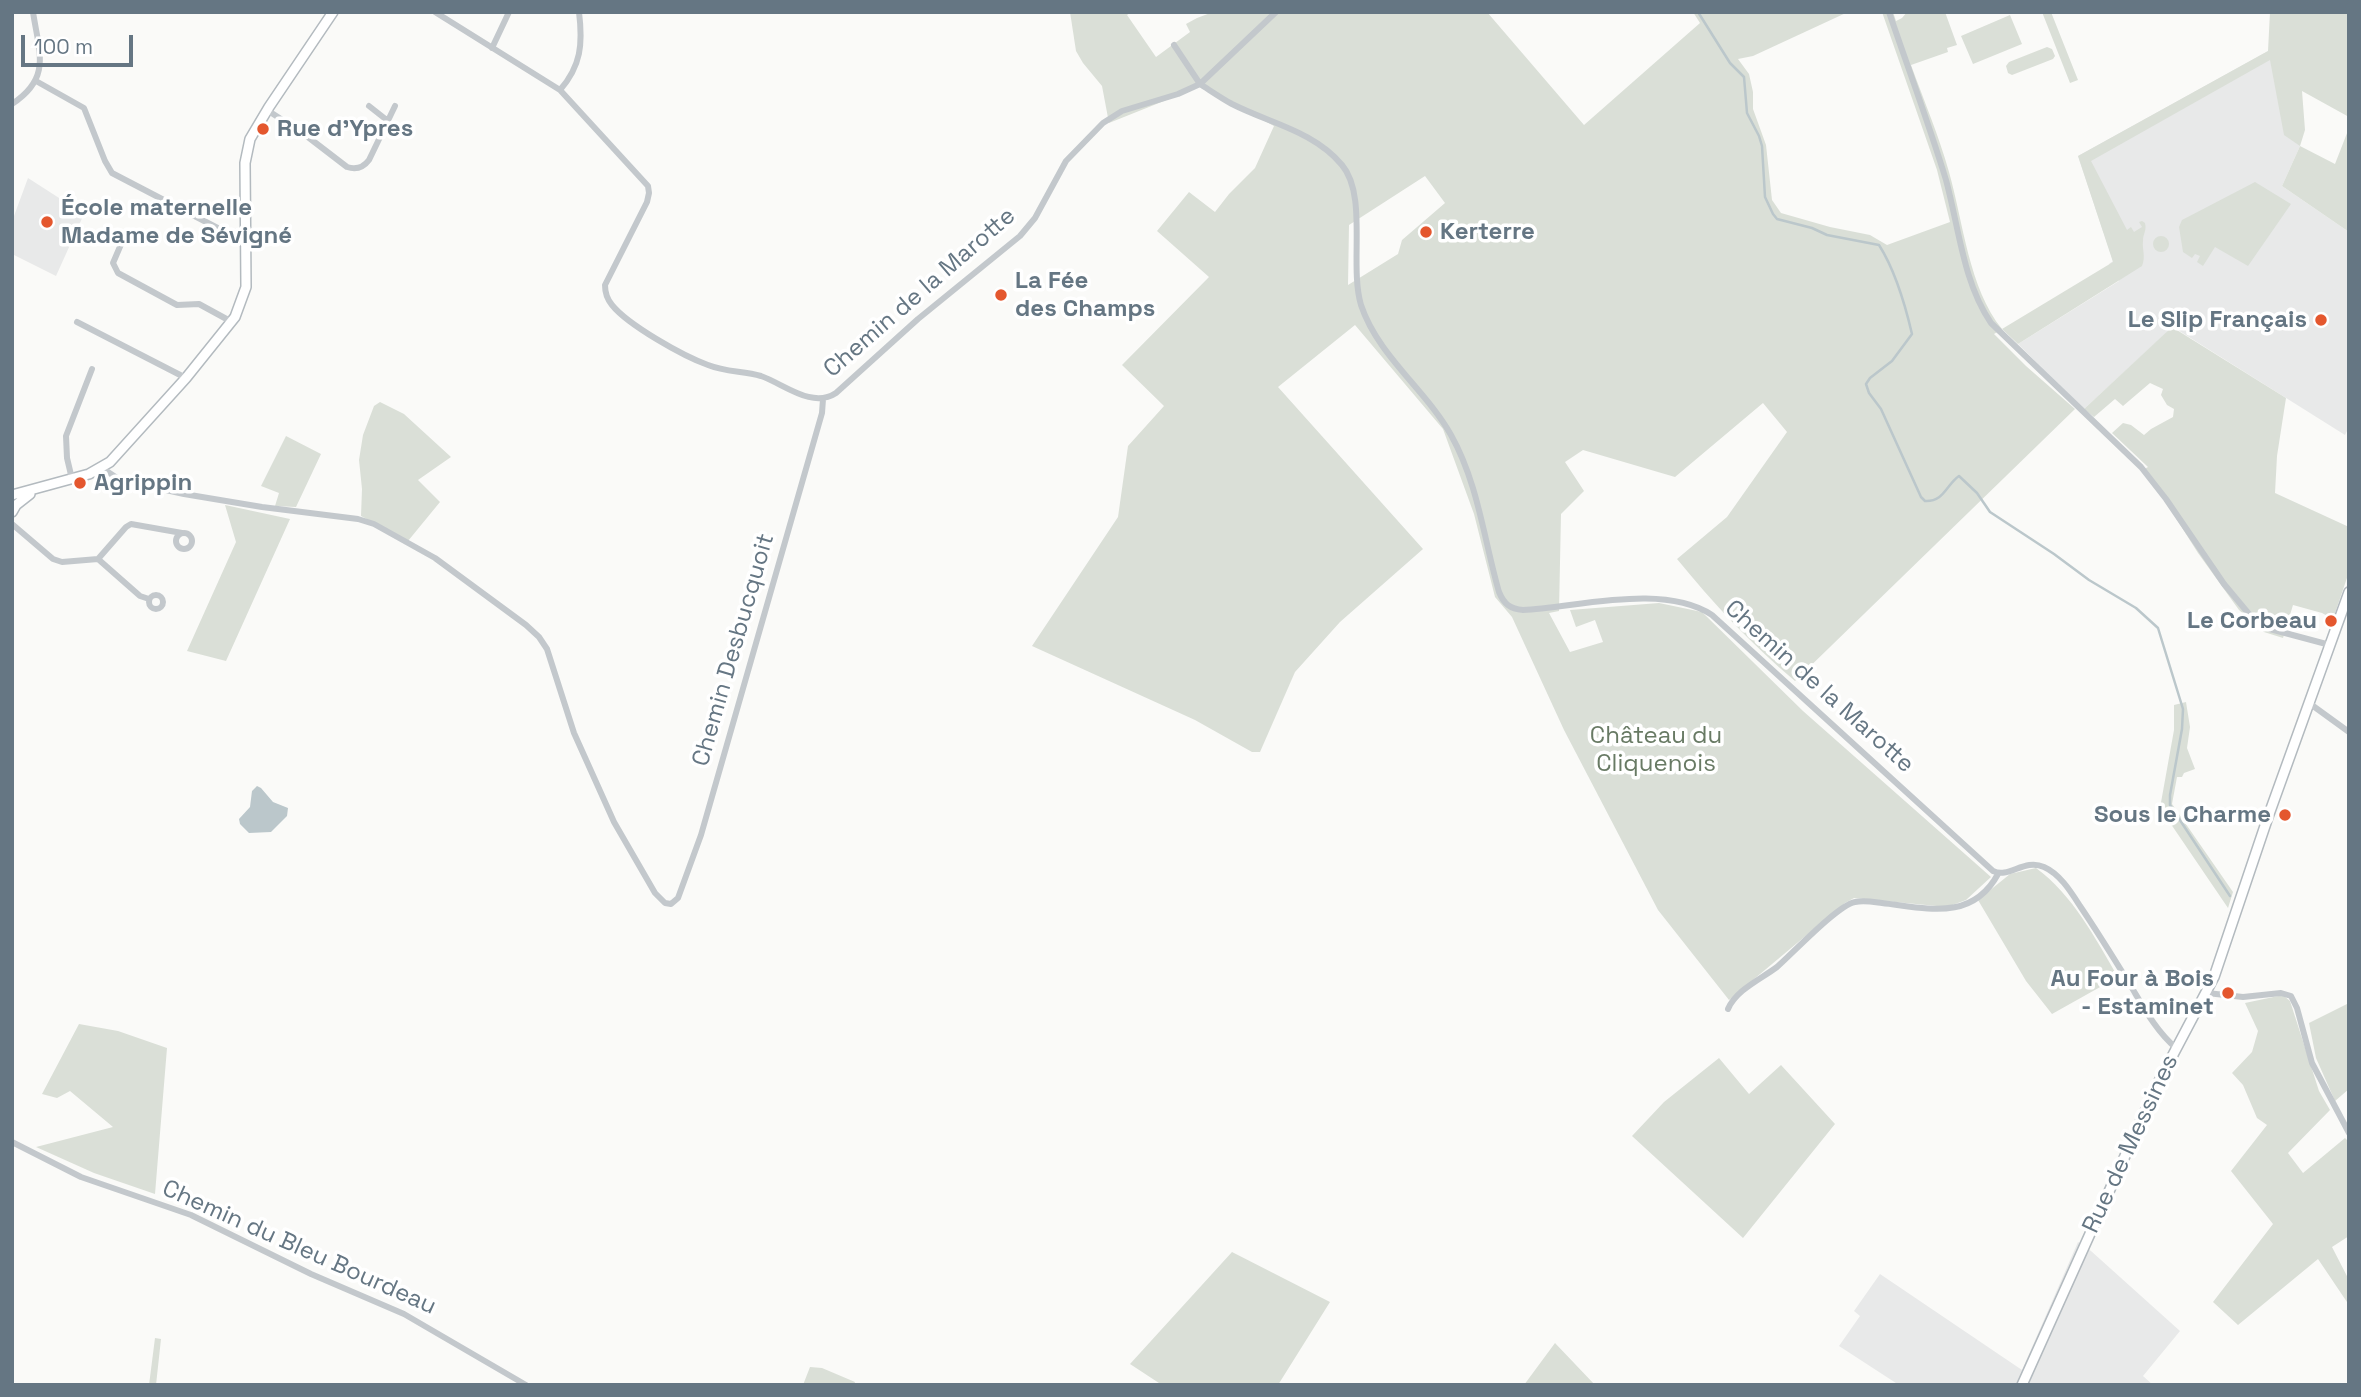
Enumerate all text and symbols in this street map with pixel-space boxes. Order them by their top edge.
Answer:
scale bar [24,21,136,65]
text: 100 m [34,33,93,60]
place label: Rue d'Ypres [277,115,413,143]
marker: Rue d'Ypres [255,121,271,137]
place label: École maternelle Madame de Sévigné [61,194,292,250]
street label: Chemin de la Marotte [818,202,1022,384]
marker: École maternelle Madame de Sévigné [39,214,55,230]
place label: Kerterre [1440,218,1535,246]
marker: Kerterre [1418,224,1434,240]
place label: La Fée des Champs [1015,267,1155,323]
marker: La Fée des Champs [993,287,1009,303]
place label: Le Slip Français [2128,306,2307,334]
marker: Le Slip Français [2313,312,2329,328]
place label: Agrippin [94,469,192,497]
marker: Agrippin [72,475,88,491]
street label: Chemin Desbucquoit [687,530,781,770]
street label: Chemin de la Marotte [1719,595,1919,779]
place label: Le Corbeau [2187,607,2317,635]
marker: Le Corbeau [2323,613,2339,629]
park label: Château du Cliquenois [1590,722,1722,778]
place label: Sous le Charme [2094,801,2271,829]
marker: Sous le Charme [2277,807,2293,823]
place label: Au Four à Bois - Estaminet [2051,965,2214,1021]
marker: Au Four à Bois - Estaminet [2220,985,2236,1001]
street label: Rue de Messines [2077,1050,2185,1238]
street label: Chemin du Bleu Bourdeau [158,1175,440,1321]

